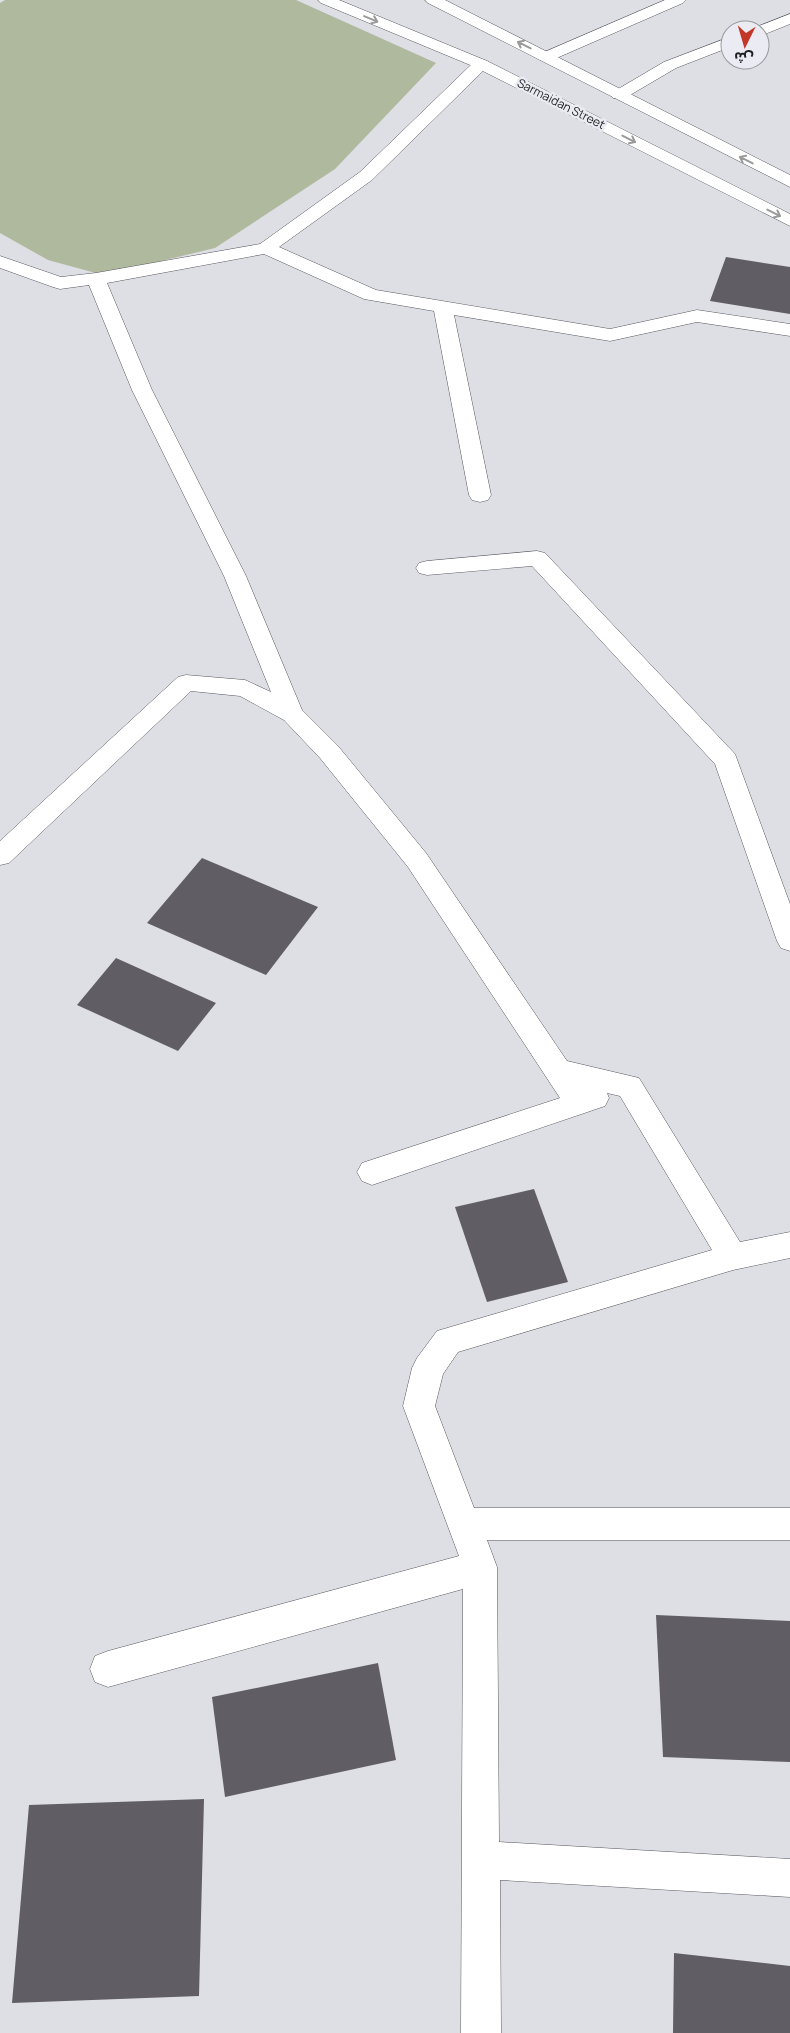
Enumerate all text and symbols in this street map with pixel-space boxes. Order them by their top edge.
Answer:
one-way arrow [363,15,378,24]
north arrow [720,20,770,70]
one-way arrow [517,40,532,50]
text: ش [733,48,754,69]
street label: Sarmaidan Street [514,74,608,133]
one-way arrow [622,134,637,144]
one-way arrow [739,155,754,165]
one-way arrow [766,209,781,218]

